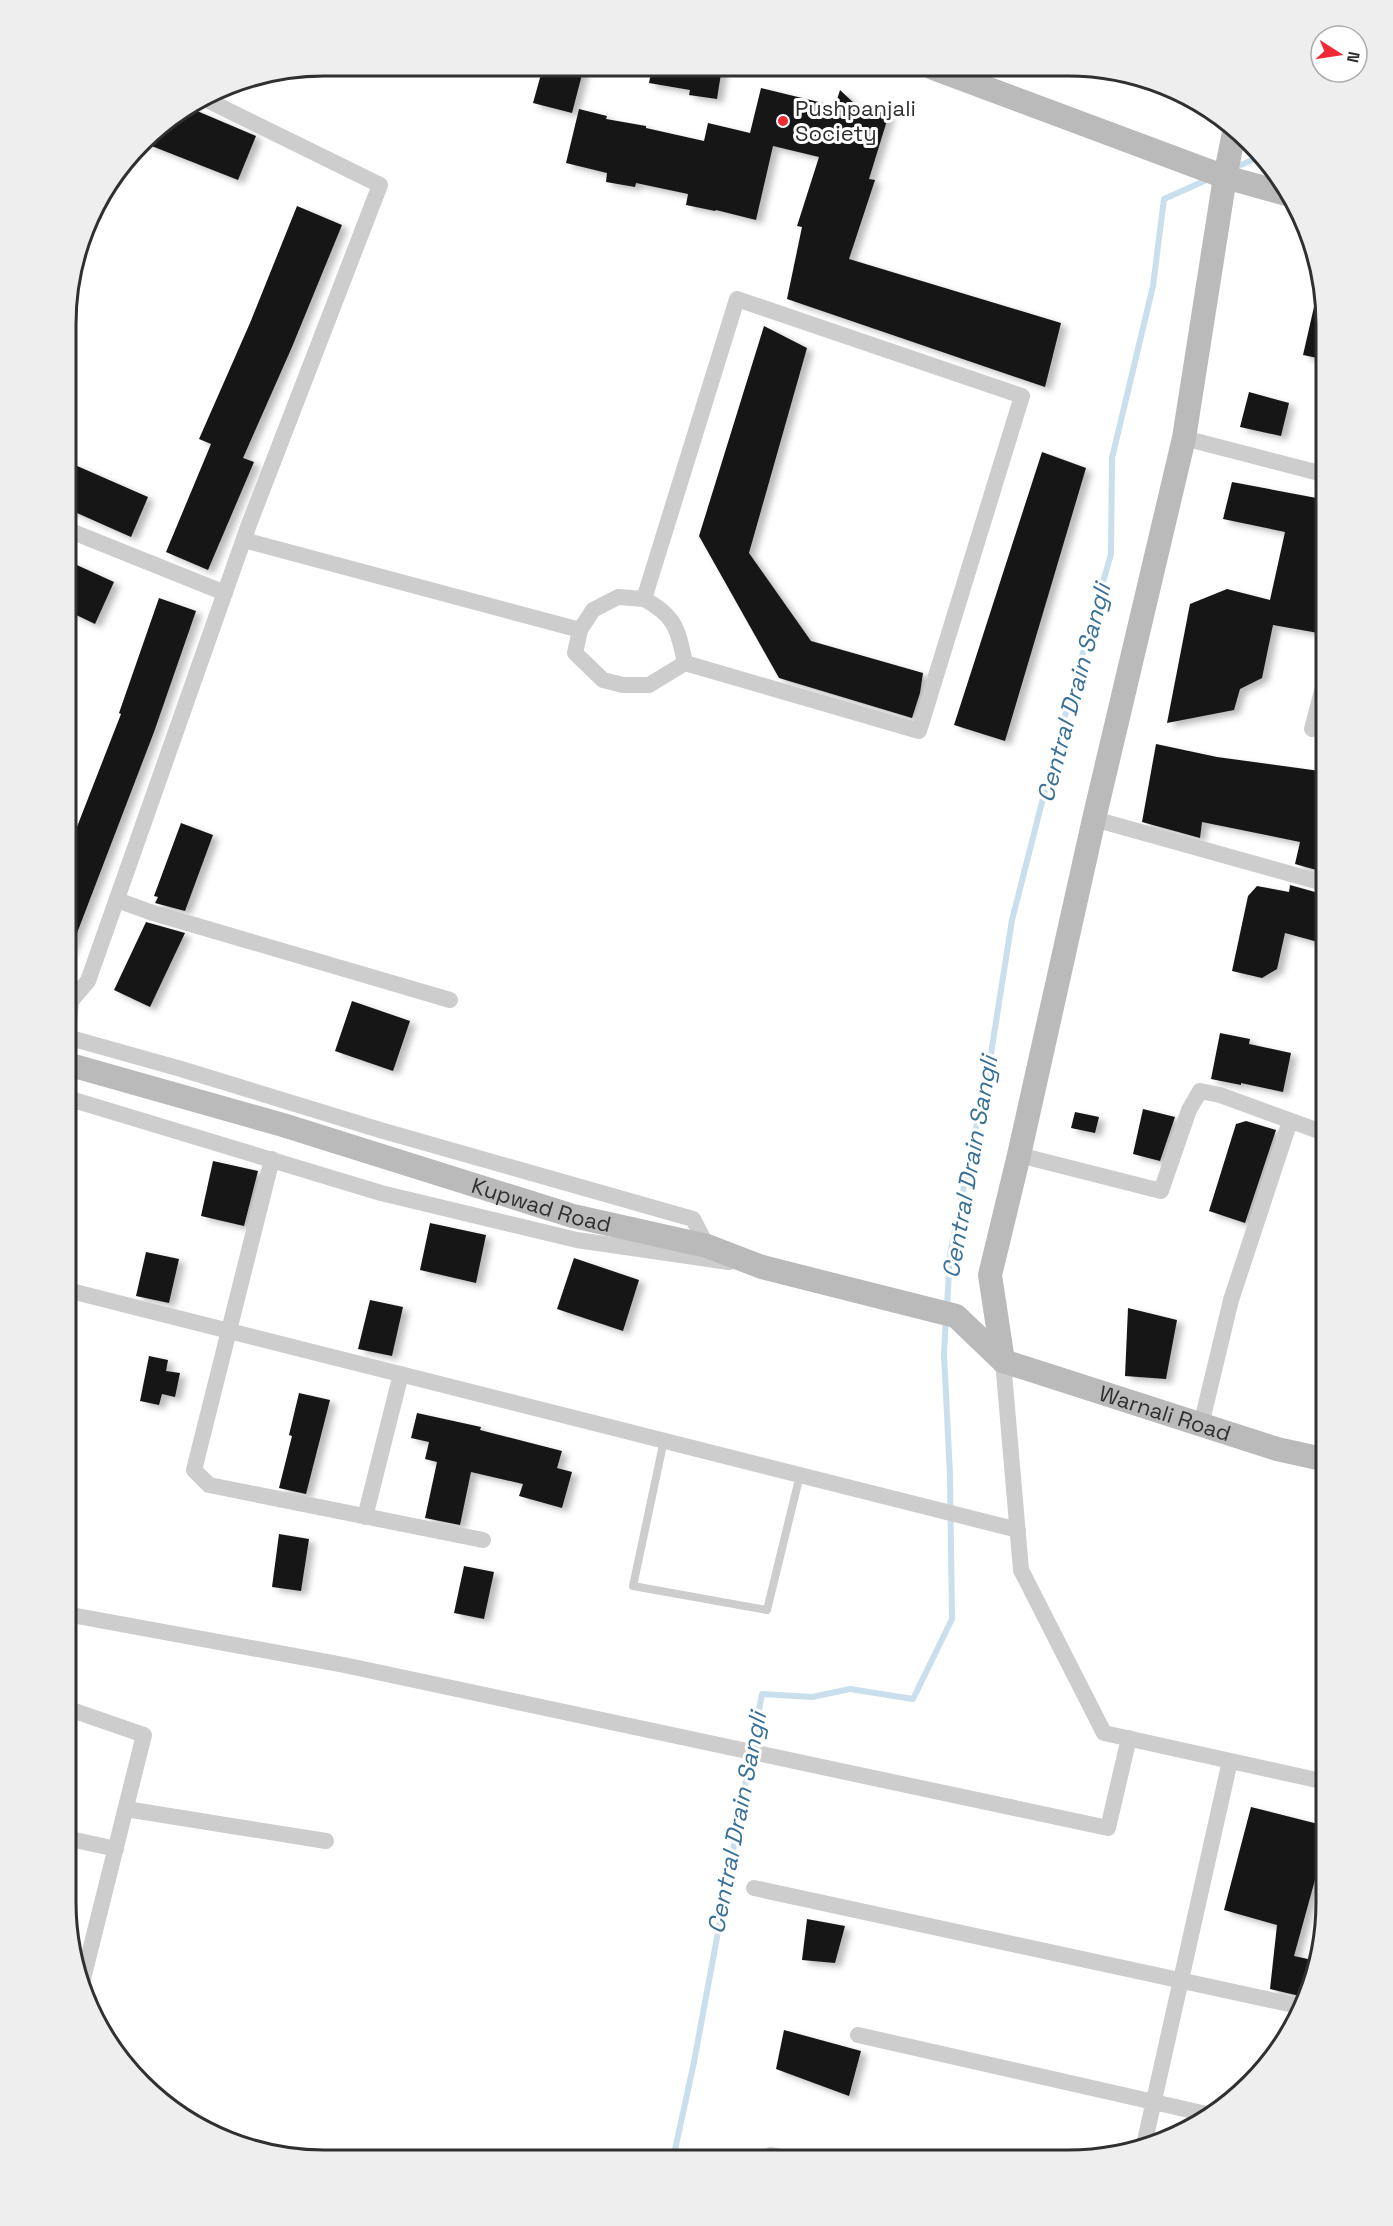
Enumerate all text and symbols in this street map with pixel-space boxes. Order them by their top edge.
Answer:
north arrow [1309,24,1369,84]
text: N [1342,50,1365,64]
place label: Pushpanjali Society [795,94,916,147]
marker: Pushpanjali Society [776,114,790,128]
water label: Central Drain Sangli [1029,577,1118,806]
water label: Central Drain Sangli [935,1050,1005,1280]
street label: Kupwad Road [468,1171,614,1238]
street label: Warnali Road [1096,1379,1234,1447]
water label: Central Drain Sangli [700,1706,774,1936]

